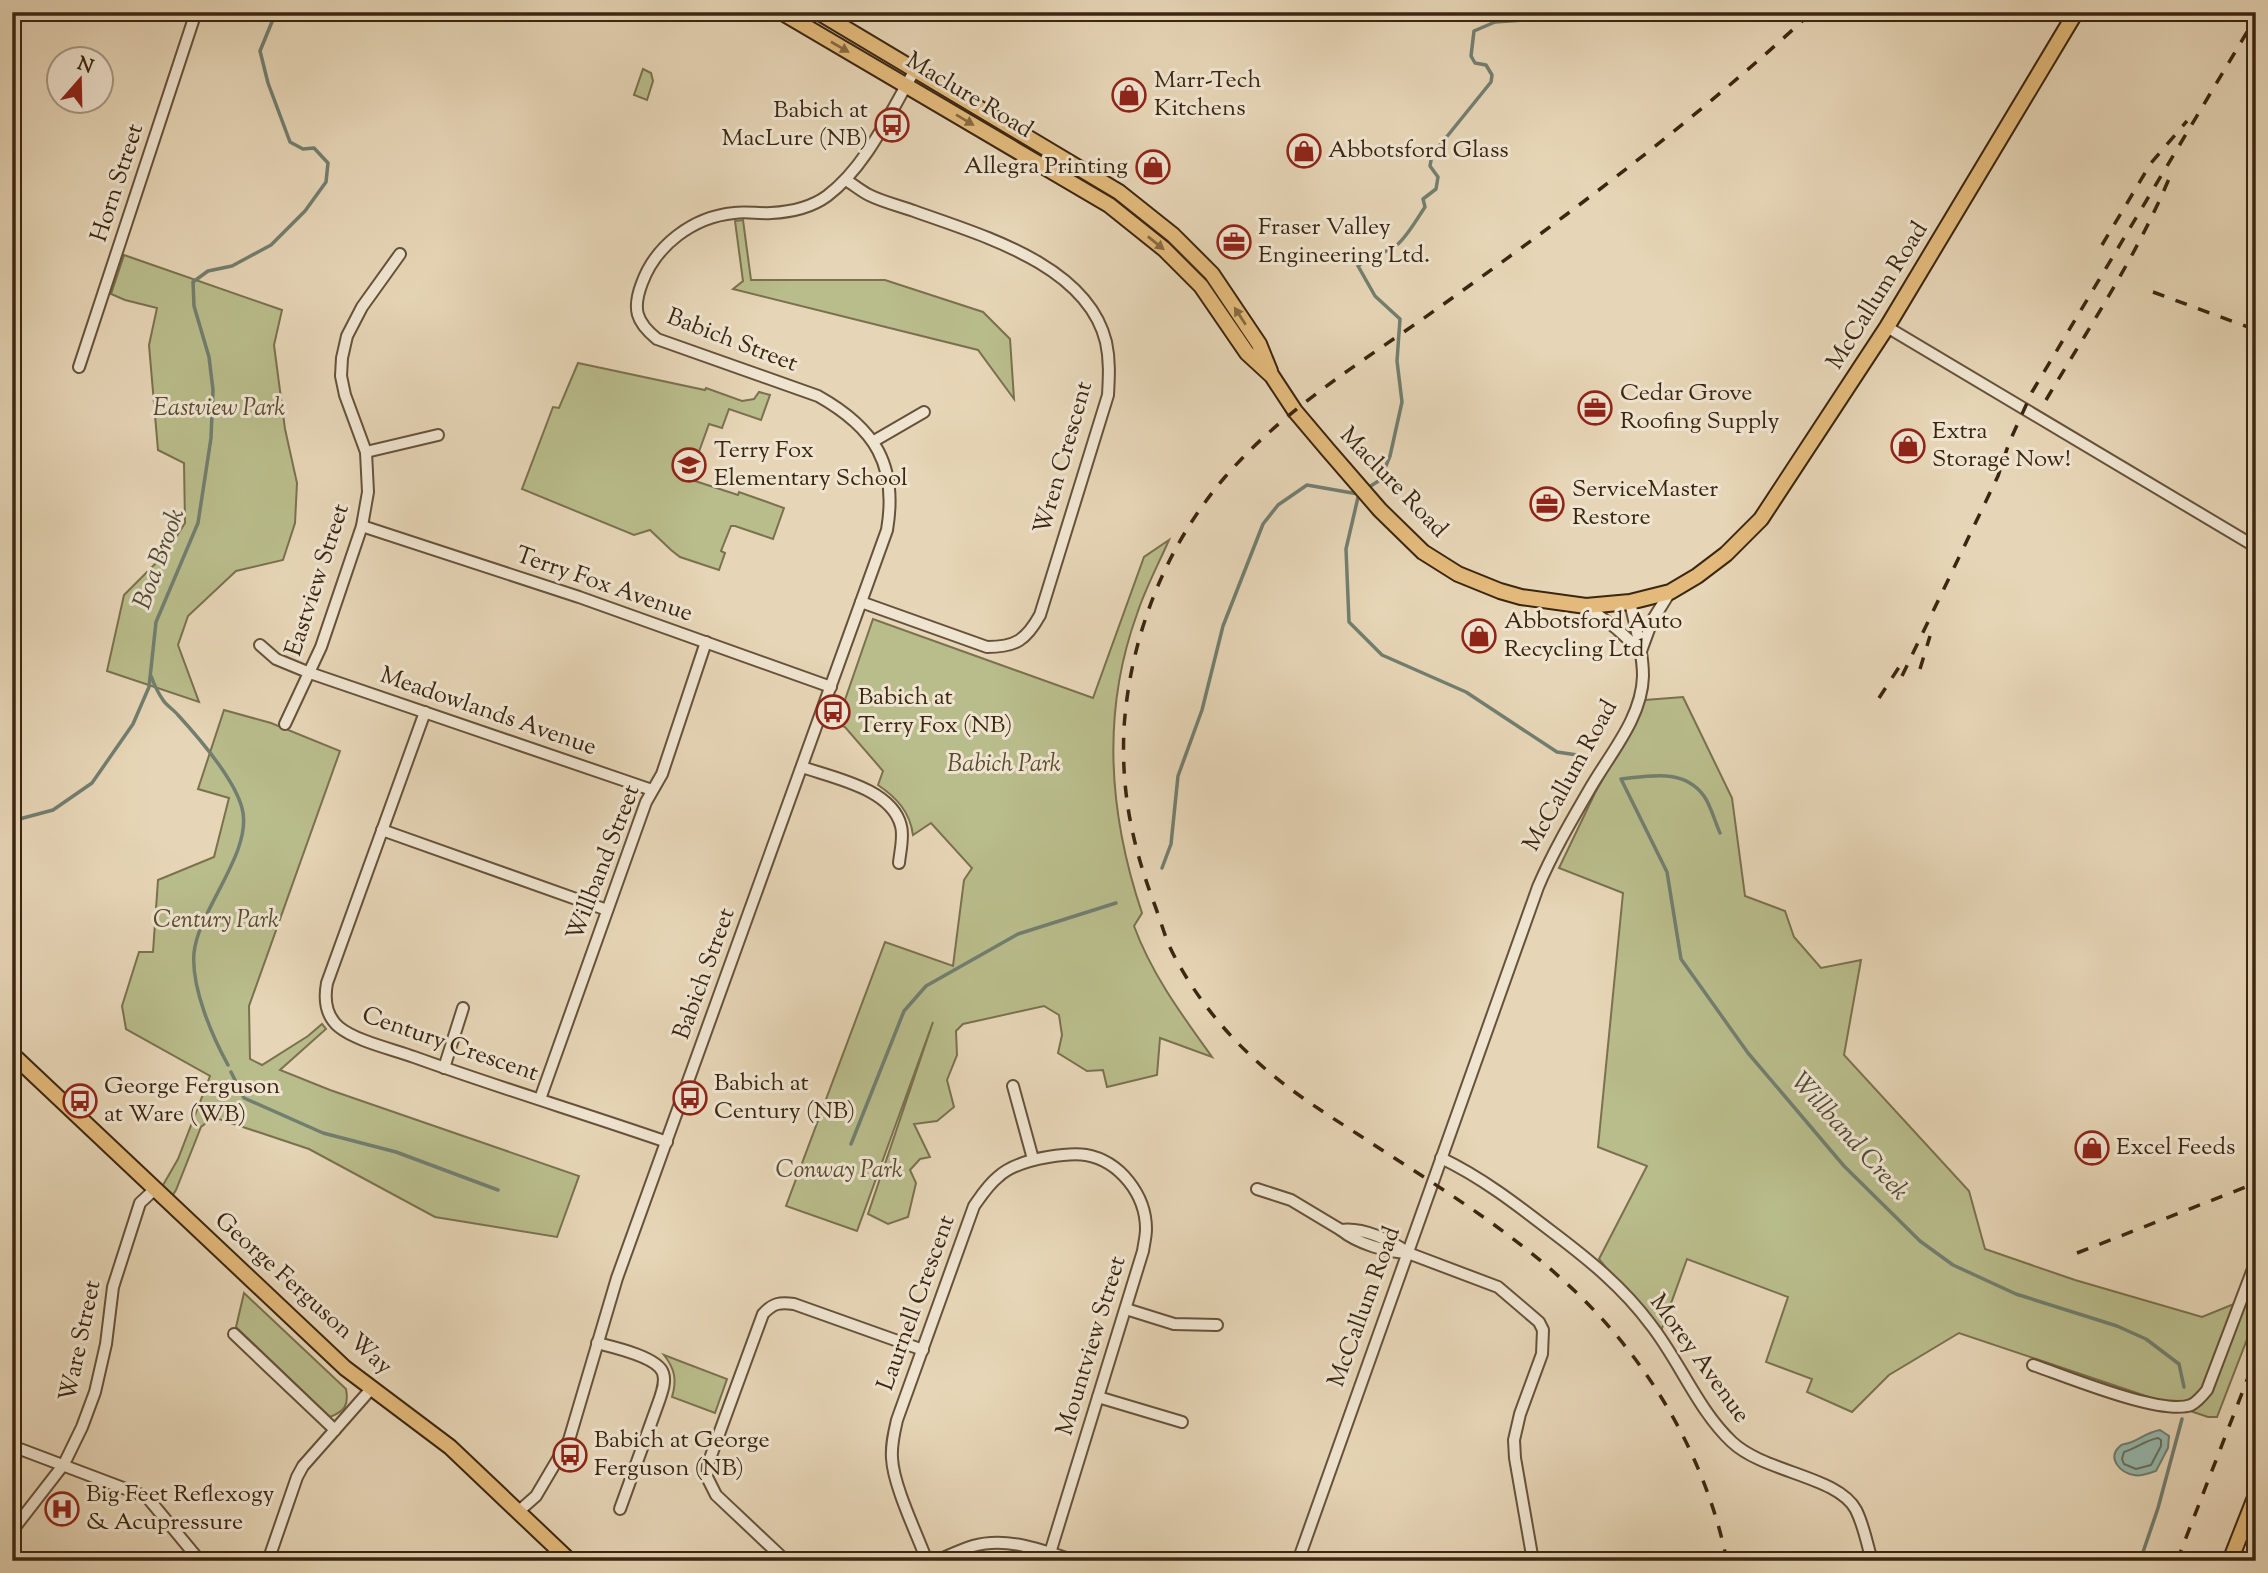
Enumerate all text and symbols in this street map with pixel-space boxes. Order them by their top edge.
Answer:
one-way arrow [831,41,850,53]
street label: Maclure Road [899,45,1039,148]
north arrow [46,46,116,116]
text: N [73,51,97,82]
place label: Marr-Tech Kitchens [1154,64,1262,126]
shop icon: Marr-Tech Kitchens [1110,76,1148,114]
place label: Babich at MacLure (NB) [722,94,868,156]
bus stop icon: Babich at MacLure (NB) [873,106,911,144]
one-way arrow [955,113,974,126]
street label: Horn Street [83,120,153,246]
shop icon: Abbotsford Glass [1285,132,1323,170]
place label: Abbotsford Glass [1328,134,1509,168]
shop icon: Allegra Printing [1134,148,1172,186]
place label: Allegra Printing [964,150,1128,184]
place label: Fraser Valley Engineering Ltd. [1258,211,1430,273]
street label: McCallum Road [1819,215,1937,376]
office icon: Fraser Valley Engineering Ltd. [1215,223,1253,261]
one-way arrow [1146,235,1164,250]
street label: Babich Street [662,300,802,382]
one-way arrow [1234,306,1247,326]
place label: Cedar Grove Roofing Supply [1620,377,1779,439]
street label: Wren Crescent [1026,378,1102,538]
office icon: Cedar Grove Roofing Supply [1576,389,1614,427]
park label: Eastview Park [153,392,285,426]
place label: Extra Storage Now! [1932,415,2071,477]
street label: Maclure Road [1331,420,1455,547]
shop icon: Extra Storage Now! [1889,427,1927,465]
place label: Terry Fox Elementary School [714,434,908,496]
school or university icon: Terry Fox Elementary School [670,446,708,484]
place label: ServiceMaster Restore [1572,473,1718,535]
office icon: ServiceMaster Restore [1528,485,1566,523]
street label: Eastview Street [277,499,359,661]
water label: Boa Brook [125,503,195,615]
street label: Terry Fox Avenue [511,539,697,631]
place label: Abbotsford Auto Recycling Ltd [1504,605,1682,667]
shop icon: Abbotsford Auto Recycling Ltd [1460,617,1498,655]
street label: Meadowlands Avenue [375,659,601,765]
place label: Babich at Terry Fox (NB) [858,681,1012,743]
bus stop icon: Babich at Terry Fox (NB) [814,693,852,731]
street label: McCallum Road [1515,694,1627,858]
park label: Babich Park [947,748,1061,782]
street label: Willband Street [559,780,649,946]
park label: Century Park [153,904,279,938]
street label: Babich Street [665,904,745,1044]
street label: Century Crescent [357,999,543,1091]
water label: Willband Creek [1781,1064,1917,1210]
place label: Babich at Century (NB) [714,1067,855,1129]
place label: George Ferguson at Ware (WB) [104,1070,280,1132]
bus stop icon: Babich at Century (NB) [671,1079,709,1117]
bus stop icon: George Ferguson at Ware (WB) [61,1082,99,1120]
shop icon: Excel Feeds [2073,1129,2111,1167]
place label: Excel Feeds [2116,1131,2235,1165]
park label: Conway Park [775,1154,903,1188]
street label: George Ferguson Way [206,1205,400,1383]
street label: Laurnell Crescent [870,1211,964,1395]
street label: McCallum Road [1320,1222,1410,1392]
street label: Mountview Street [1049,1252,1135,1440]
street label: Ware Street [52,1277,110,1405]
street label: Morey Avenue [1641,1288,1757,1430]
place label: Babich at George Ferguson (NB) [594,1424,770,1486]
bus stop icon: Babich at George Ferguson (NB) [551,1436,589,1474]
place label: Big Feet Reflexogy & Acupressure [86,1478,275,1540]
hospital icon: Big Feet Reflexogy & Acupressure [43,1490,81,1528]

